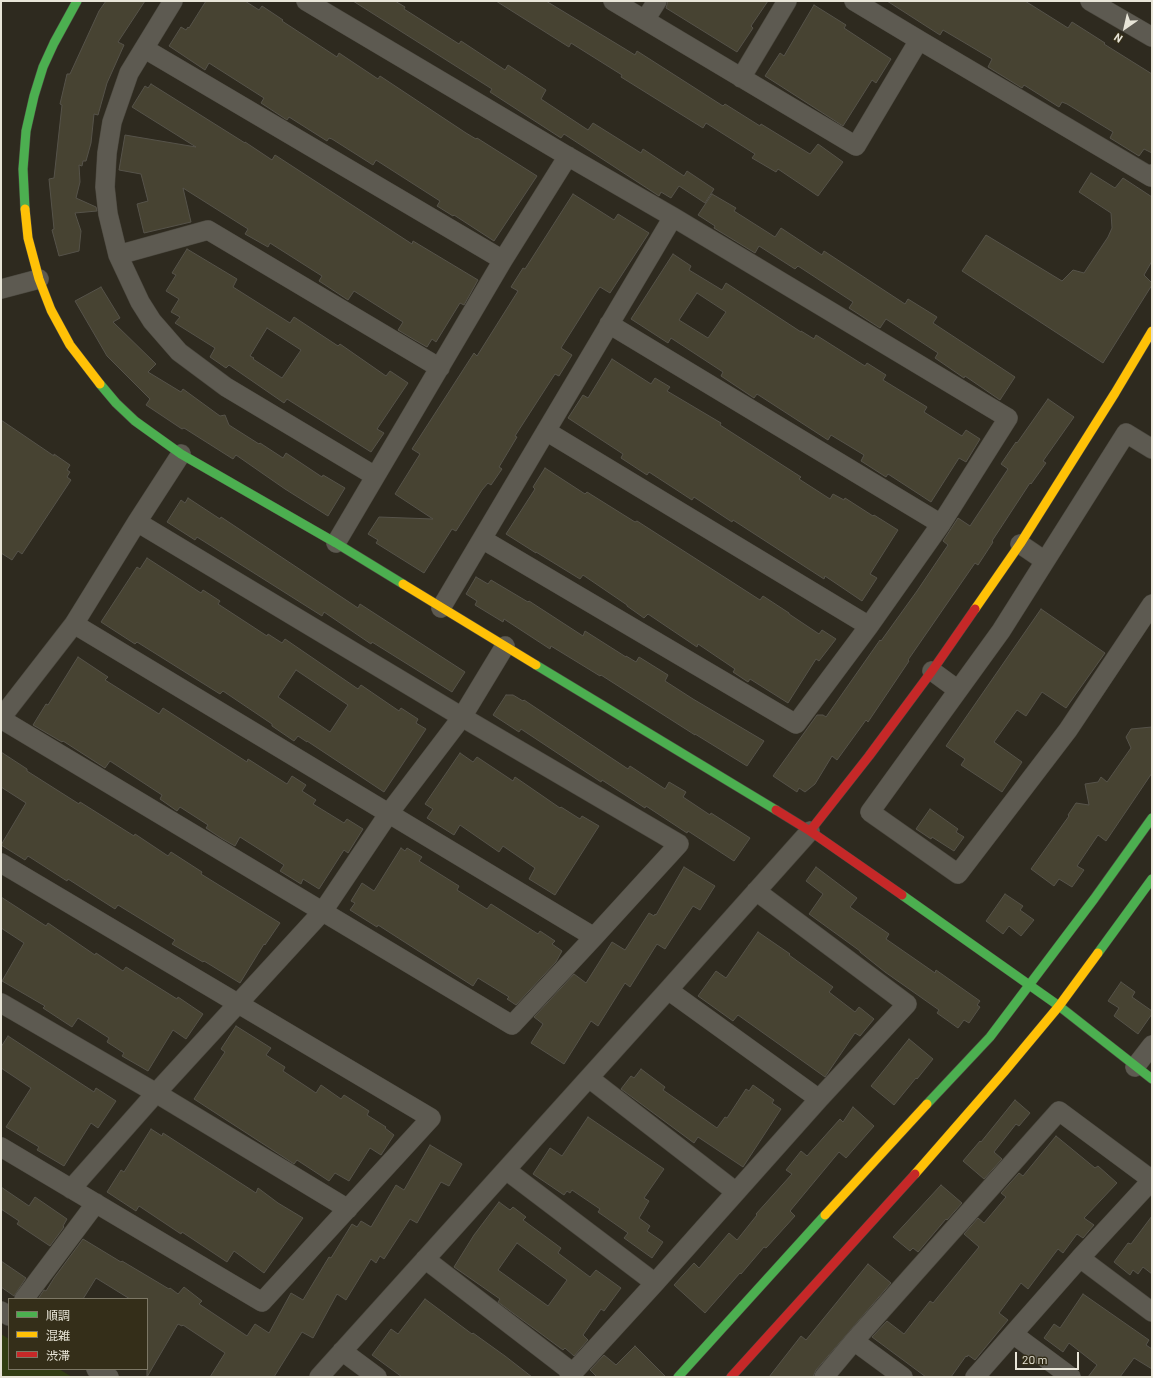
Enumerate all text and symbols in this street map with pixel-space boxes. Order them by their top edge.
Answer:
north arrow [1105,8,1145,48]
text: N [1111,31,1125,46]
legend [8,1298,148,1370]
text: 順調 [46,1308,70,1322]
text: 混雑 [46,1328,70,1342]
scale bar [1017,1344,1081,1370]
text: 渋滞 [46,1348,70,1362]
text: 20 m [1022,1352,1048,1366]

